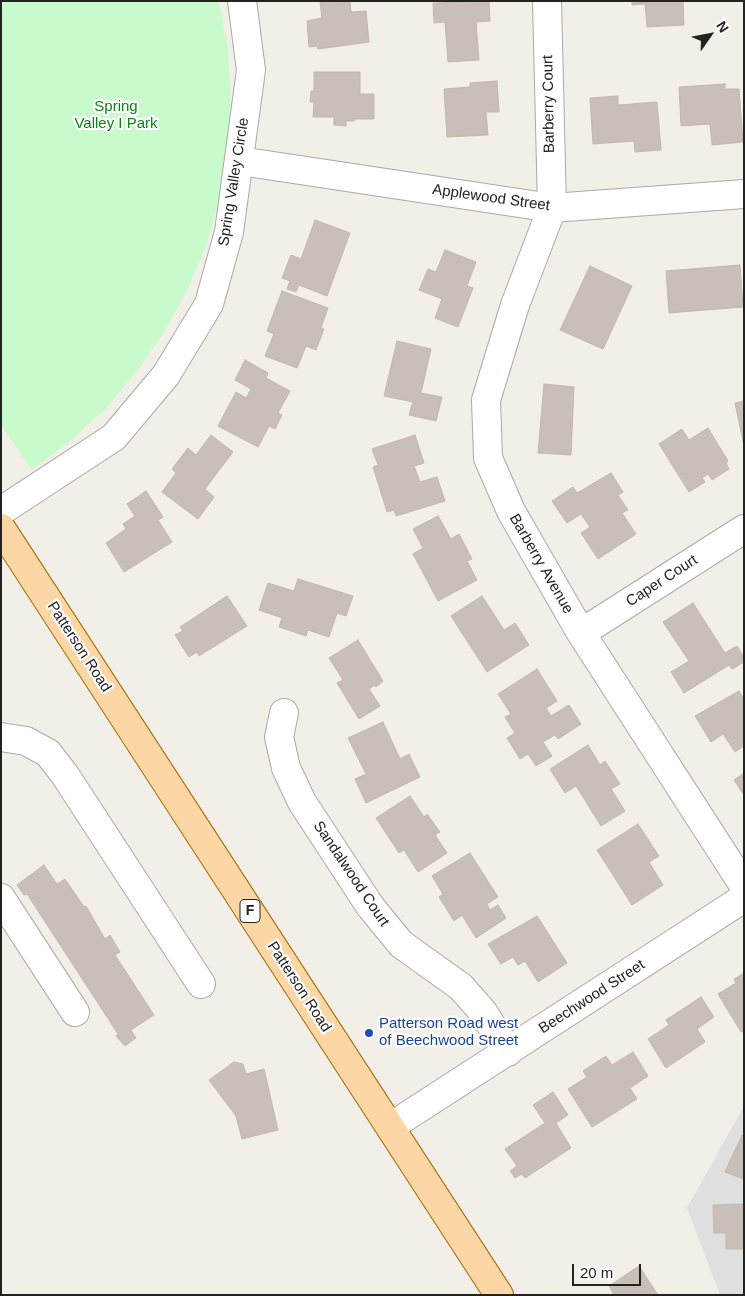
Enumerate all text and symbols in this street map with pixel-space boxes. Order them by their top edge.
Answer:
north arrow [685,10,735,60]
text: N [713,18,732,35]
street label: Barberry Court [539,55,559,153]
park label: Spring Valley I Park [74,98,158,133]
street label: Spring Valley Circle [215,117,253,247]
street label: Applewood Street [431,181,551,215]
street label: Barberry Avenue [505,511,577,617]
street label: Caper Court [623,551,701,611]
street label: Patterson Road [43,598,115,696]
street label: Sandalwood Court [309,818,393,930]
road number: F [240,899,260,922]
street label: Patterson Road [263,938,335,1036]
street label: Beechwood Street [536,956,648,1038]
place label: Patterson Road west of Beechwood Street [379,1015,518,1050]
marker: Patterson Road west of Beechwood Street [363,1027,375,1039]
scale bar [575,1254,644,1286]
text: 20 m [580,1264,613,1281]

